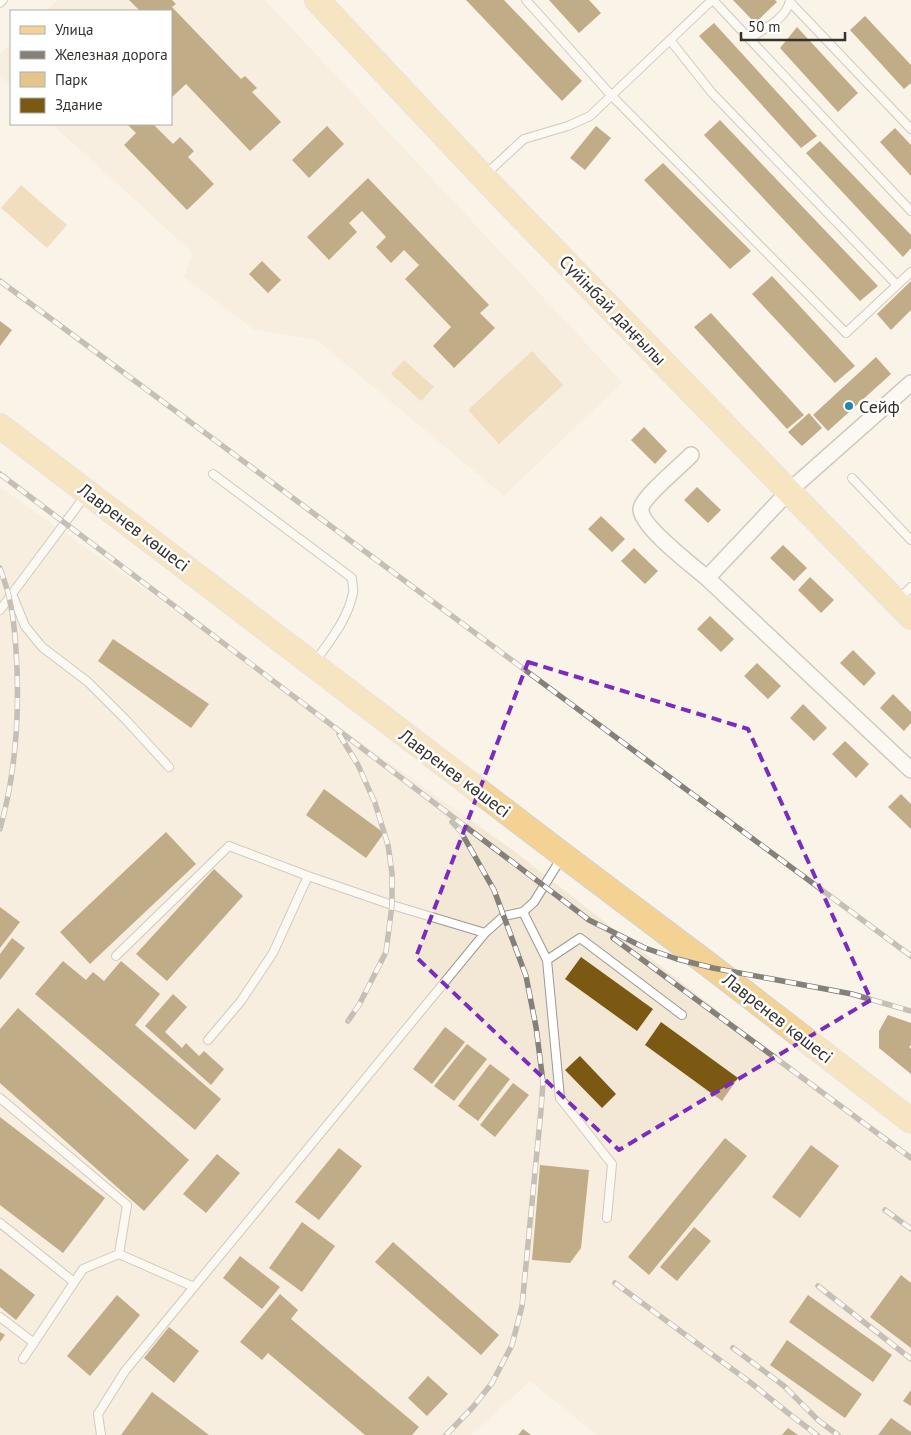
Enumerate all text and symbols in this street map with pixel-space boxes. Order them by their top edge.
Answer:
legend [10,10,172,125]
scale bar [741,10,845,42]
text: 50 m [748,17,781,36]
text: Улица [55,20,93,39]
text: Железная дорога [54,45,168,64]
text: Парк [55,70,88,89]
text: Здание [55,95,103,114]
street label: Сүйінбай даңғылы [554,250,672,370]
place label: Сейф [859,395,900,418]
marker: Сейф [843,400,855,412]
street label: Лавренев көшесі [73,477,194,576]
street label: Лавренев көшесі [394,723,515,822]
street label: Лавренев көшесі [717,967,838,1068]

